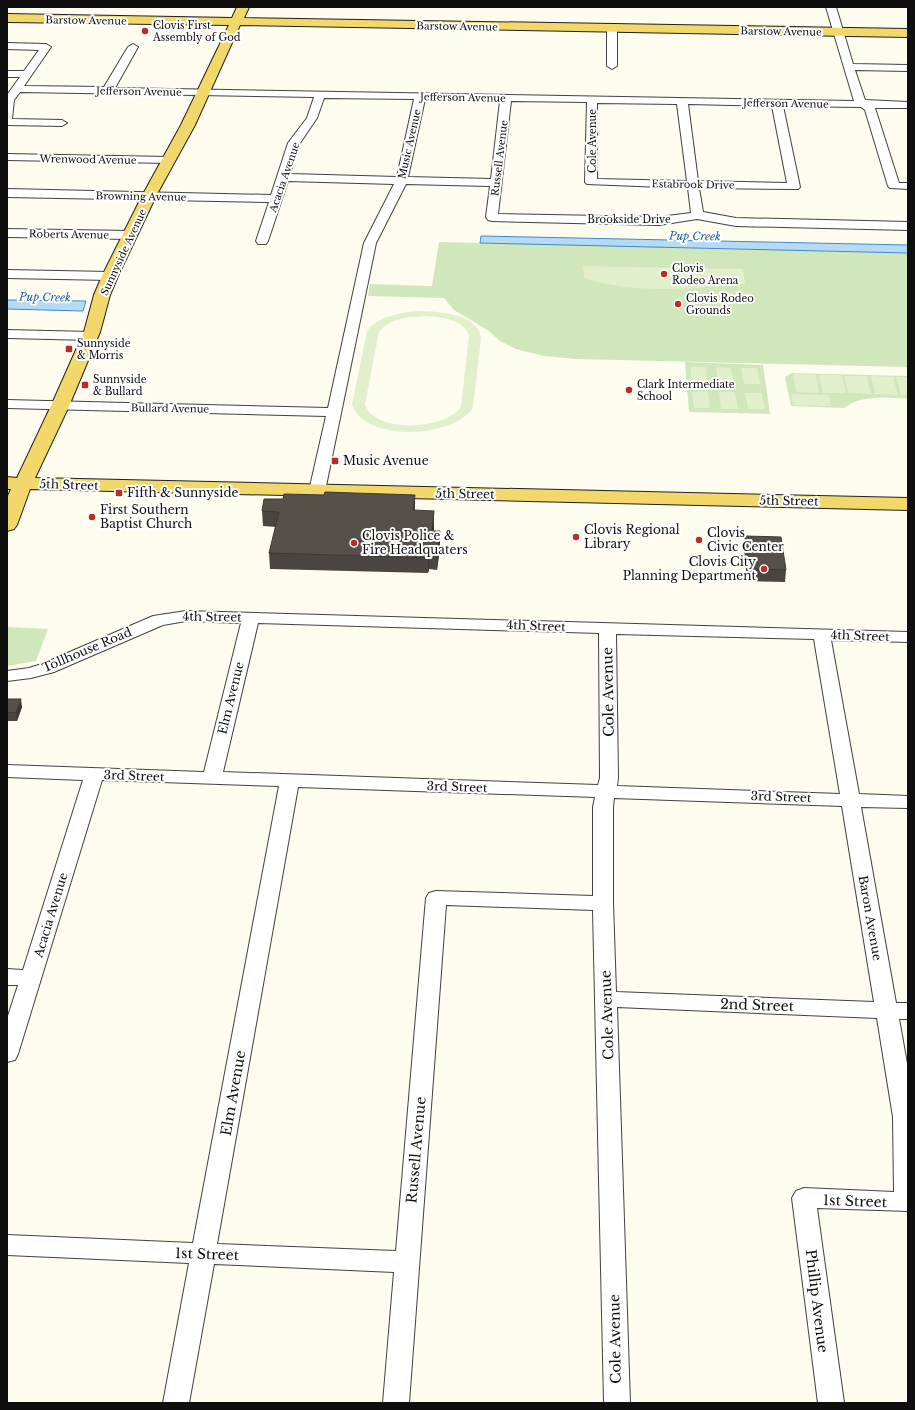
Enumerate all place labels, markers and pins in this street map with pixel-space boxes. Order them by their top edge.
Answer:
place label: Clovis First Assembly of God [152,19,241,44]
marker: Clovis First Assembly of God [140,26,150,36]
place label: Clovis Rodeo Arena [672,262,739,287]
marker: Clovis Rodeo Arena [659,269,669,279]
place label: Clovis Rodeo Grounds [686,292,754,317]
marker: Clovis Rodeo Grounds [673,299,683,309]
place label: Sunnyside & Morris [77,337,131,362]
marker: Sunnyside & Morris [64,344,74,354]
place label: Sunnyside & Bullard [93,373,147,398]
place label: Clark Intermediate School [637,378,735,403]
marker: Sunnyside & Bullard [80,380,90,390]
marker: Clark Intermediate School [624,385,634,395]
place label: Music Avenue [343,453,429,468]
marker: Music Avenue [330,456,340,466]
place label: Fifth & Sunnyside [127,485,238,500]
marker: Fifth & Sunnyside [114,488,124,498]
place label: First Southern Baptist Church [100,502,192,531]
marker: First Southern Baptist Church [87,512,97,522]
place label: Clovis Regional Library [584,522,680,551]
place label: Clovis Civic Center [707,525,784,554]
place label: Clovis Police & Fire Headquaters [362,528,468,557]
marker: Clovis Regional Library [571,532,581,542]
marker: Clovis Civic Center [694,535,704,545]
marker: Clovis Police & Fire Headquaters [349,538,359,548]
place label: Clovis City Planning Department [623,554,756,583]
marker: Clovis City Planning Department [759,564,769,574]

